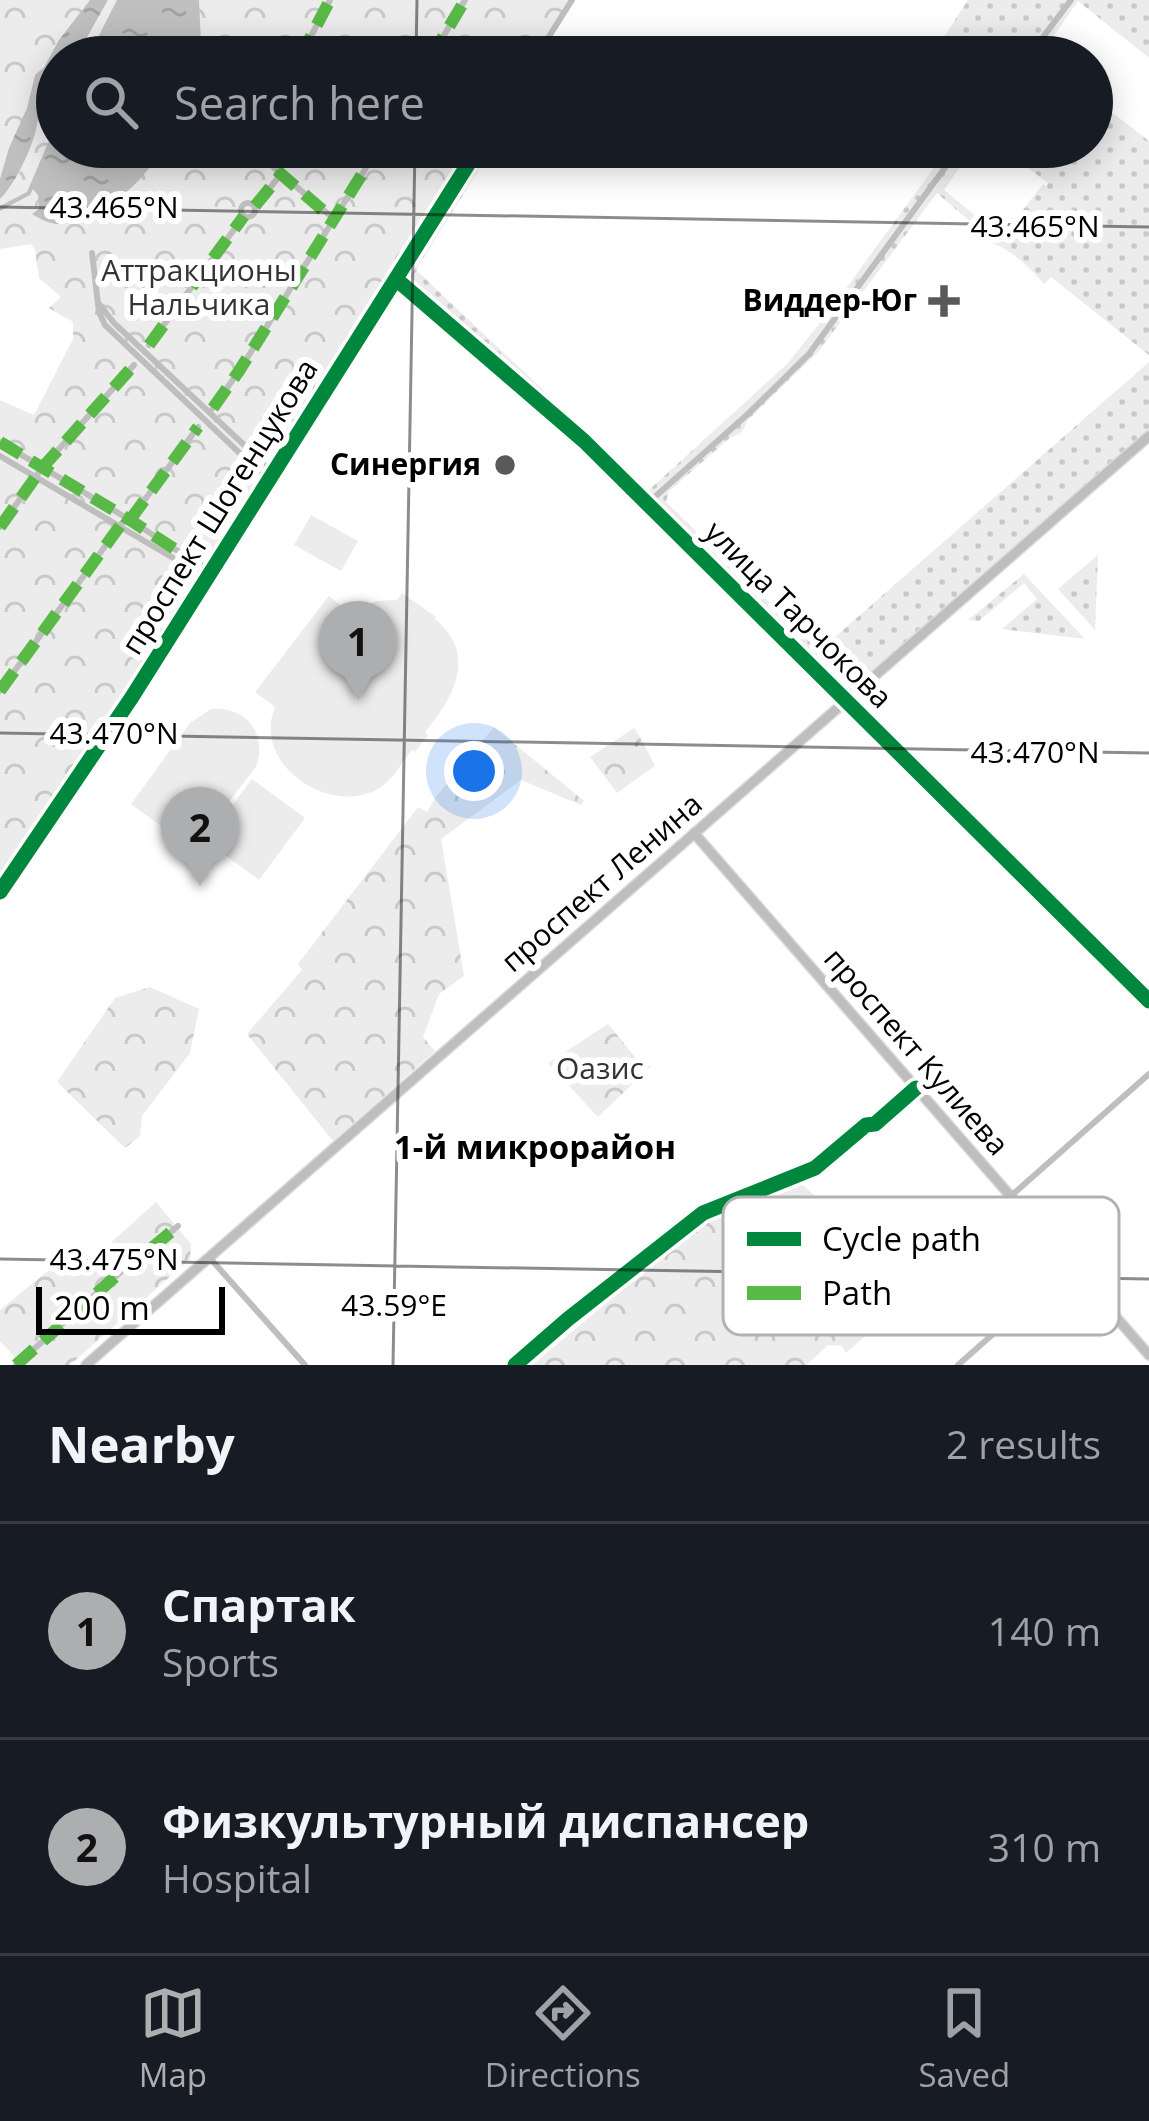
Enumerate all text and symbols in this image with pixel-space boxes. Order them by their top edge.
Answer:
search box [36,36,1113,168]
icon: search [78,69,144,135]
text: Search here [174,72,425,133]
text: 43.465°N [49,186,179,227]
text: 43.465°N [970,205,1100,246]
park label: Аттракционы Нальчика [101,249,297,324]
place label: Виддер-Юг [743,279,917,320]
marker: Виддер-Юг [928,285,960,317]
street label: проспект Шогенцукова [111,351,327,662]
place label: Синергия [330,443,481,484]
marker: Синергия [492,452,518,478]
street label: улица Тарчокова [696,511,902,717]
pin: 1 [319,601,397,700]
text: 43.470°N [49,712,179,753]
text: 43.470°N [970,731,1100,772]
your location [444,741,504,801]
street label: проспект Ленина [492,783,710,981]
pin: 2 [161,787,239,886]
street label: проспект Кулиева [816,938,1019,1164]
park label: Оазис [556,1047,644,1088]
district label: 1-й микрорайон [394,1124,676,1169]
legend [723,1197,1119,1335]
text: Cycle path [822,1216,981,1261]
text: 43.475°N [49,1238,179,1279]
text: Path [822,1270,892,1315]
scale bar [36,1281,225,1334]
text: 43.59°E [341,1284,447,1325]
text: 200 m [54,1285,150,1330]
text: Nearby [48,1408,235,1478]
text: 2 results [946,1417,1101,1470]
text: Спартак [162,1574,356,1635]
text: 1 [76,1604,98,1657]
text: 140 m [988,1604,1101,1657]
text: Sports [162,1635,279,1688]
text: Физкультурный диспансер [162,1790,809,1851]
text: 2 [76,1820,98,1873]
text: 310 m [988,1820,1101,1873]
text: Hospital [162,1851,312,1904]
tab: Map [139,1980,207,2097]
tab: Directions [485,1980,641,2097]
tab: Saved [918,1980,1010,2097]

